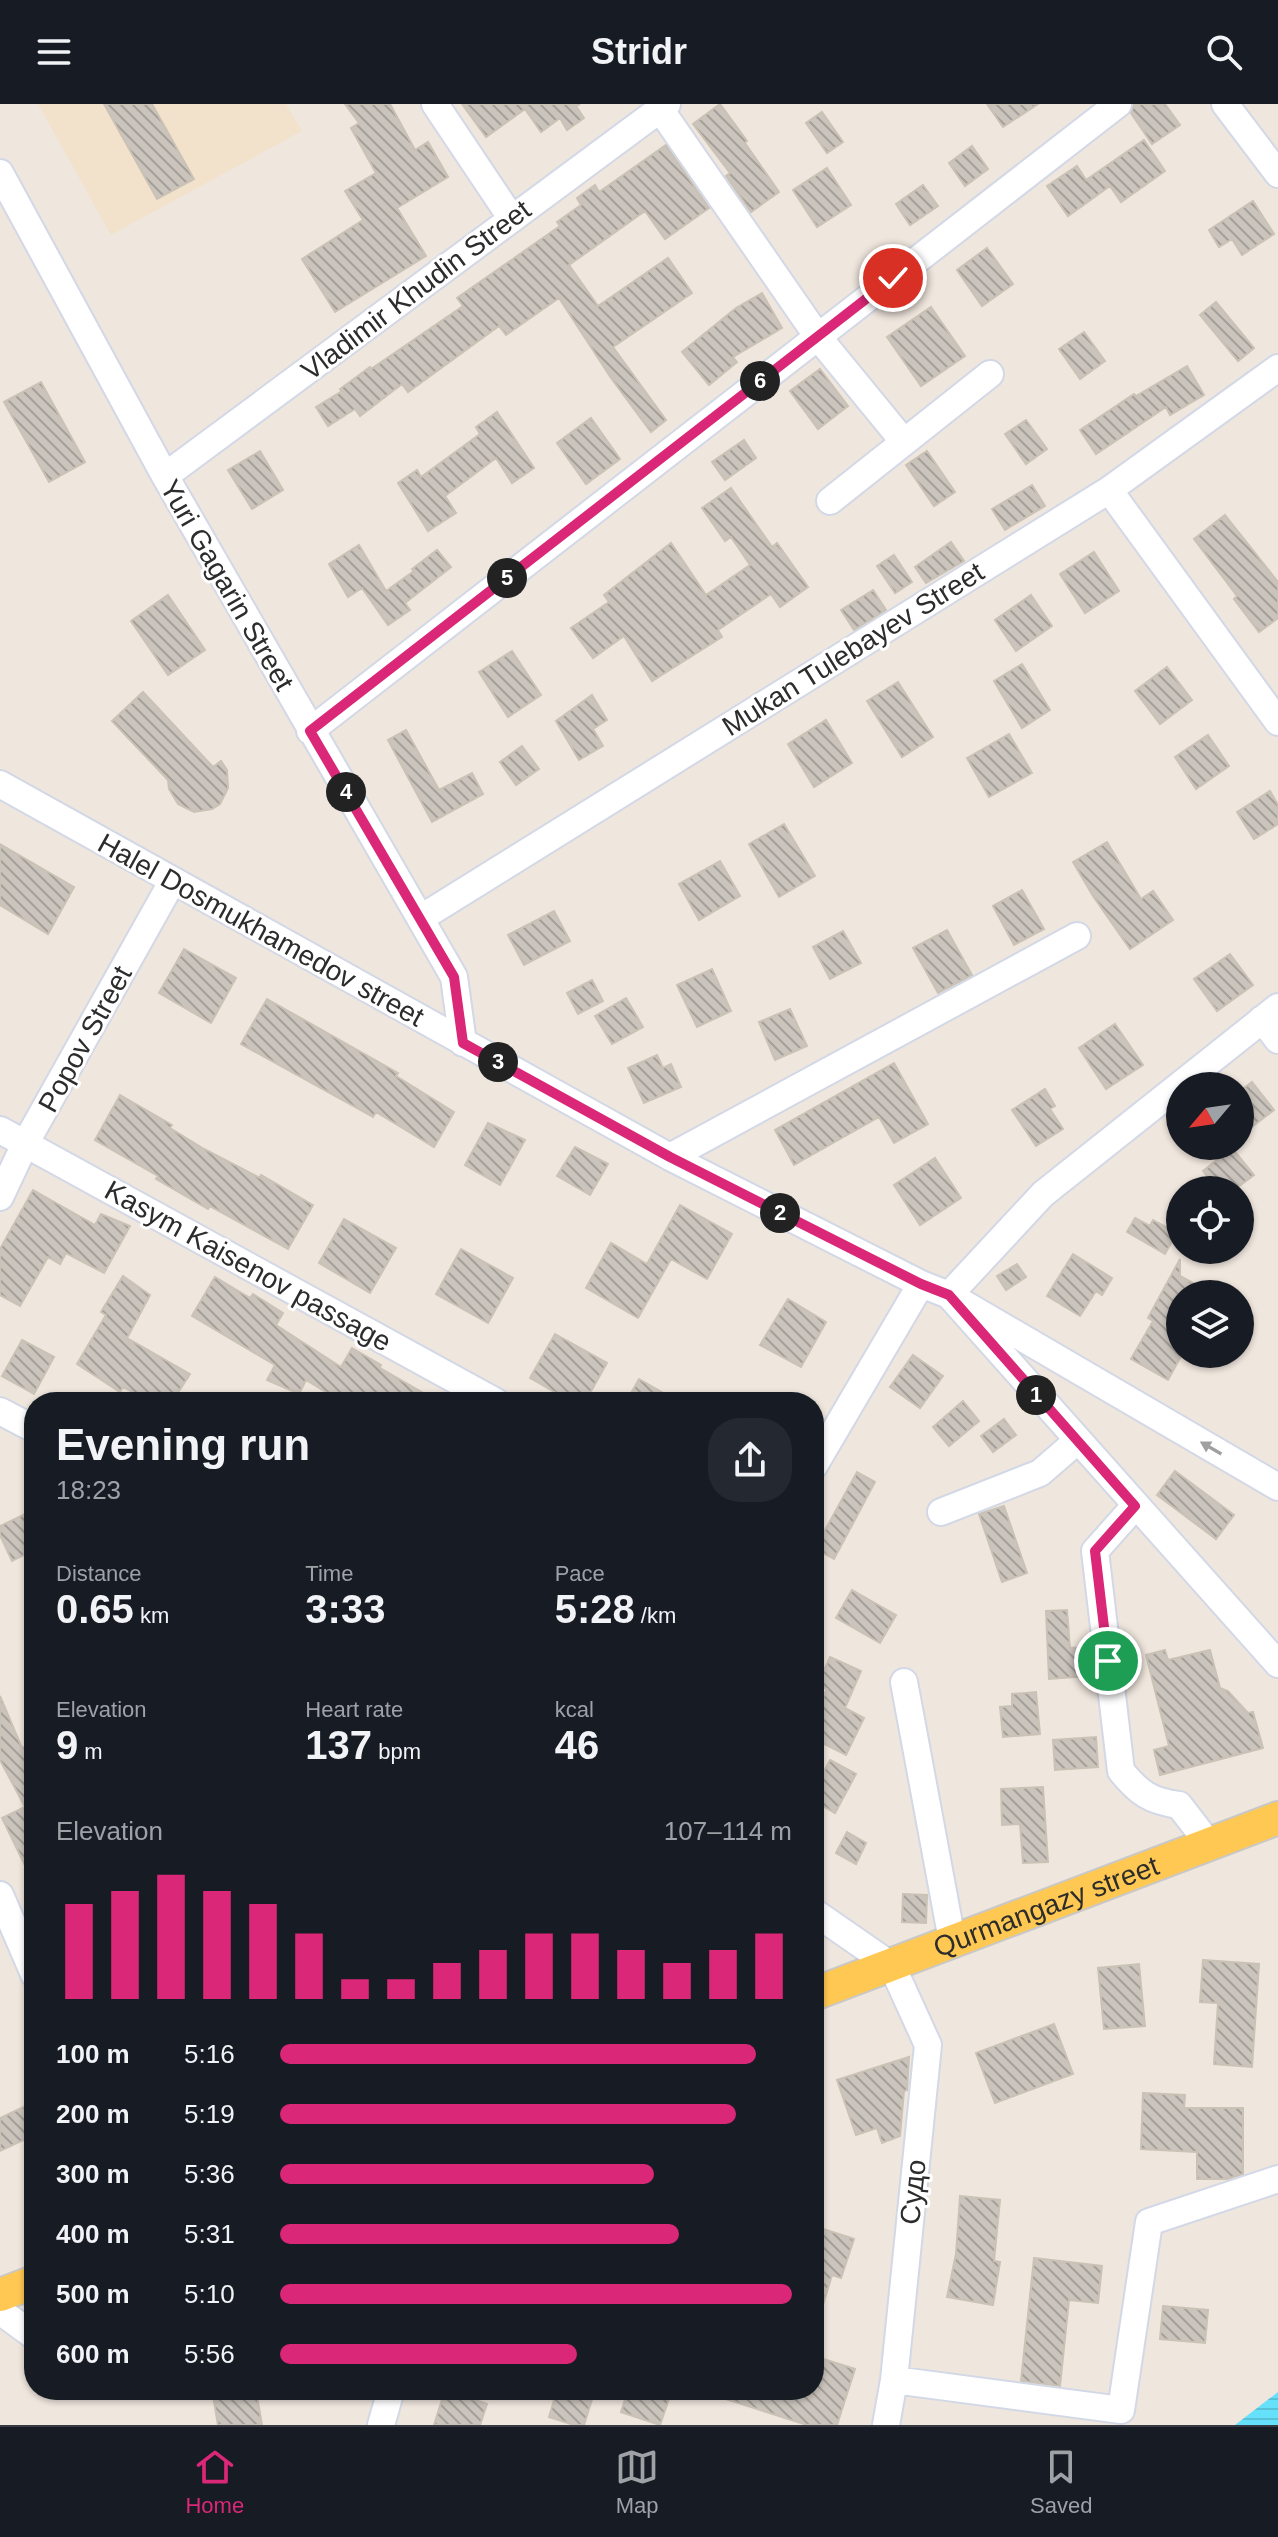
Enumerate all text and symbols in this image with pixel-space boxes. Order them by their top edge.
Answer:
icon: menu [32,30,76,74]
icon: search [1202,30,1246,74]
text: Stridr [591,31,687,72]
street label: Vladimir Khudin Street [295,194,537,386]
pin [859,244,927,312]
icon: check [871,256,915,300]
pin: 6 [740,361,780,401]
text: 6 [754,368,766,393]
street label: Yuri Gagarin Street [154,474,300,696]
street label: Mukan Tulebayev Street [717,556,989,742]
pin: 5 [487,558,527,598]
text: 5 [501,565,513,590]
pin: 4 [326,772,366,812]
text: 4 [340,779,352,804]
street label: Halel Dosmukhamedov street [93,827,429,1033]
street label: Popov Street [32,961,138,1117]
pin: 3 [478,1042,518,1082]
text: 3 [492,1049,504,1074]
north arrow [1166,1072,1254,1160]
map controls [1166,1072,1254,1368]
street label: Kasym Kaisenov passage [100,1174,396,1358]
button: locate [1166,1176,1254,1264]
pin: 2 [760,1193,800,1233]
text: 2 [774,1200,786,1225]
button: layers [1166,1280,1254,1368]
pin: 1 [1016,1375,1056,1415]
text: 1 [1030,1382,1042,1407]
button: share [708,1418,792,1502]
text: Evening run [56,1420,310,1469]
one-way arrow [1200,1441,1222,1455]
text: 18:23 [56,1475,121,1505]
text: Distance [56,1561,142,1586]
text: Time [305,1561,353,1586]
text: Pace [555,1561,605,1586]
text: 0.65 [56,1587,134,1631]
text: 3:33 [305,1587,385,1631]
text: 5:28 [555,1587,635,1631]
text: km [134,1603,169,1628]
text: /km [635,1603,676,1628]
pin [1074,1627,1142,1695]
icon: arrive [1086,1639,1130,1683]
text: Elevation [56,1697,147,1722]
text: Heart rate [305,1697,403,1722]
text: kcal [555,1697,594,1722]
text: 9 [56,1723,78,1767]
text: 137 [305,1723,372,1767]
text: 46 [555,1723,599,1767]
text: m [78,1739,103,1764]
text: bpm [372,1739,421,1764]
text: Elevation [56,1816,163,1846]
text: 107–114 m [664,1816,792,1846]
street label: Qurmangazy street [929,1849,1163,1963]
text: 100 m [56,2039,130,2069]
text: 5:16 [184,2039,235,2069]
text: 200 m [56,2099,130,2129]
text: 5:19 [184,2099,235,2129]
street label: Судо [894,2158,932,2226]
text: 300 m [56,2159,130,2189]
text: 5:36 [184,2159,235,2189]
text: 400 m [56,2219,130,2249]
text: 5:31 [184,2219,235,2249]
text: 500 m [56,2279,130,2309]
text: 5:10 [184,2279,235,2309]
text: 600 m [56,2339,130,2369]
text: 5:56 [184,2339,235,2369]
tab: Home [185,2445,244,2519]
tab: Map [615,2445,659,2519]
tab: Saved [1030,2445,1093,2519]

